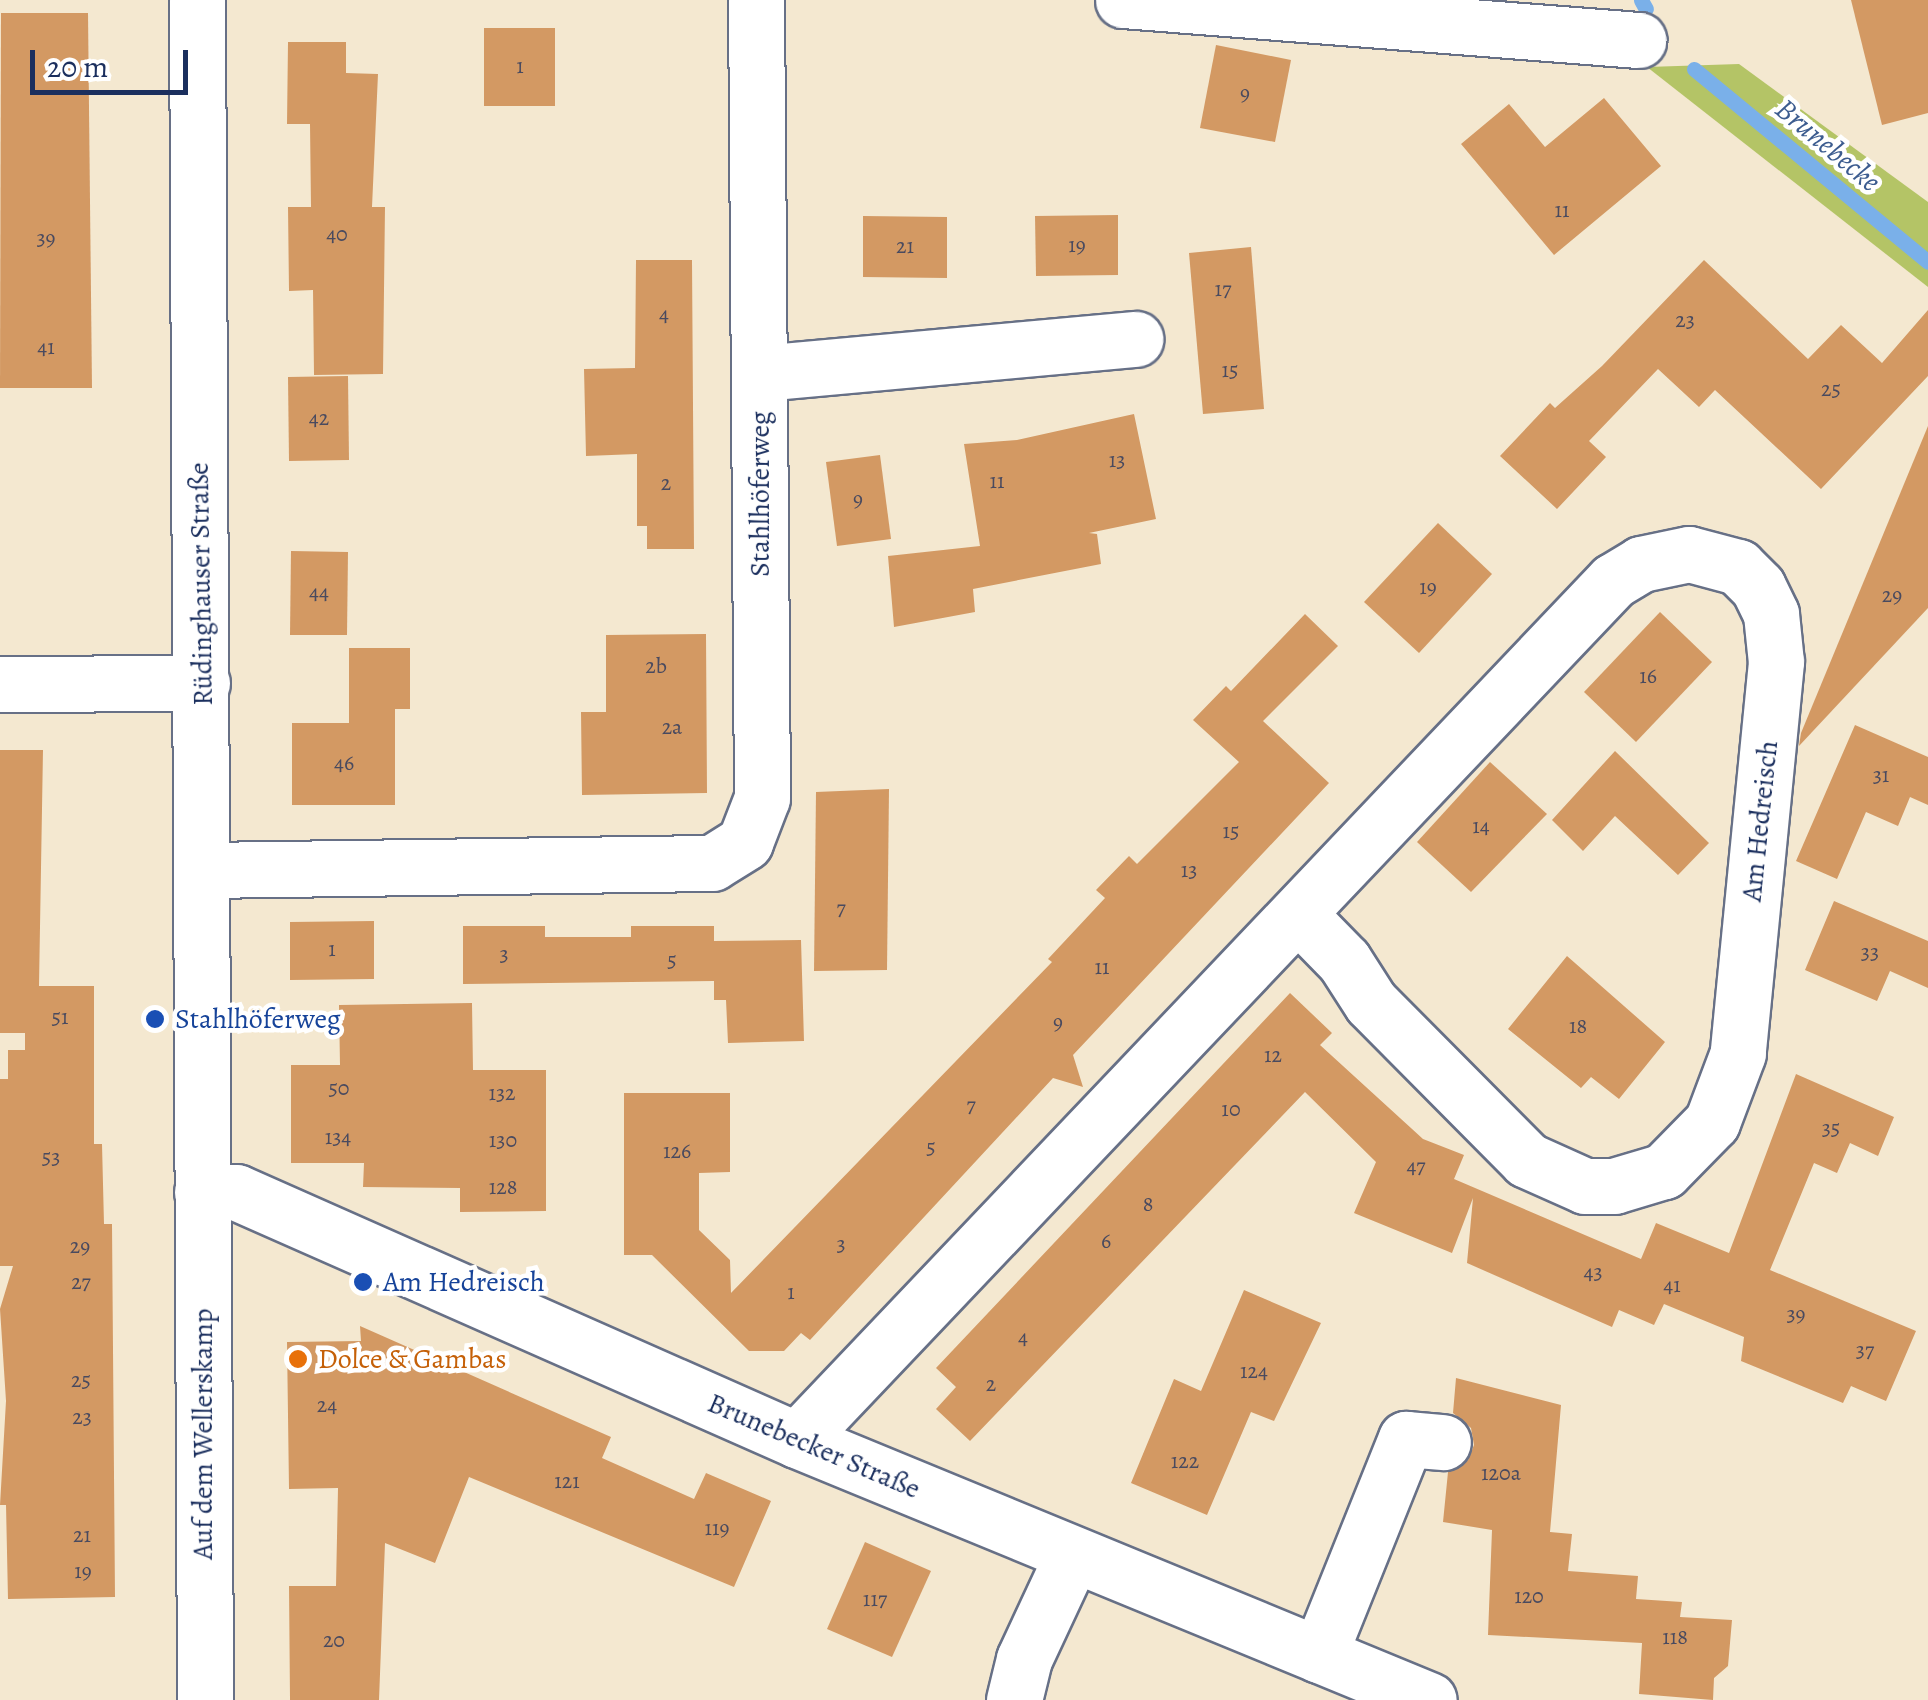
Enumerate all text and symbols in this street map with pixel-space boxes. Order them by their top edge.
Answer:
scale bar [35,30,192,92]
text: 20 m [47,47,108,87]
house number: 1 [516,54,524,80]
house number: 9 [1240,81,1250,107]
water label: Brunebecke [1768,91,1888,199]
house number: 11 [1554,198,1570,224]
house number: 40 [326,222,348,248]
house number: 39 [36,226,56,252]
house number: 19 [1068,233,1086,259]
house number: 21 [896,234,914,260]
house number: 17 [1215,277,1231,303]
house number: 4 [659,302,669,328]
house number: 23 [1675,308,1695,334]
house number: 41 [37,335,55,361]
house number: 15 [1222,358,1238,384]
house number: 25 [1821,377,1841,403]
house number: 42 [309,406,329,432]
street label: Stahlhöferweg [743,411,777,577]
house number: 13 [1109,448,1125,474]
street label: Rüdinghauser Straße [182,462,220,706]
house number: 11 [989,469,1005,495]
house number: 2 [661,471,671,497]
house number: 9 [853,487,863,513]
house number: 19 [1419,575,1437,601]
house number: 44 [309,580,329,606]
house number: 29 [1882,583,1902,609]
house number: 2b [645,654,667,680]
house number: 16 [1639,664,1657,690]
house number: 2a [662,715,682,741]
street label: Am Hedreisch [1735,739,1785,903]
house number: 46 [334,751,354,777]
house number: 31 [1873,763,1889,789]
house number: 14 [1472,814,1490,840]
house number: 15 [1223,819,1239,845]
house number: 13 [1181,858,1197,884]
house number: 7 [836,896,846,922]
house number: 1 [328,937,336,963]
house number: 33 [1861,940,1879,966]
house number: 3 [499,942,509,968]
house number: 5 [667,948,677,974]
house number: 11 [1094,955,1110,981]
place label: Stahlhöferweg [175,1002,341,1036]
house number: 51 [52,1005,68,1031]
marker: Stahlhöferweg [144,1008,166,1030]
house number: 9 [1053,1010,1063,1036]
house number: 18 [1569,1014,1587,1040]
house number: 12 [1264,1043,1282,1069]
house number: 50 [328,1076,350,1102]
house number: 132 [488,1081,516,1107]
house number: 7 [966,1093,976,1119]
house number: 10 [1221,1097,1241,1123]
house number: 35 [1822,1116,1840,1142]
house number: 134 [325,1125,351,1151]
house number: 130 [489,1128,517,1154]
house number: 5 [926,1135,936,1161]
house number: 126 [663,1139,691,1165]
house number: 53 [42,1145,60,1171]
house number: 47 [1406,1154,1426,1180]
house number: 128 [489,1175,517,1201]
house number: 8 [1143,1192,1153,1218]
house number: 6 [1101,1229,1111,1255]
house number: 3 [836,1232,846,1258]
house number: 29 [70,1234,90,1260]
house number: 43 [1583,1260,1603,1286]
place label: Am Hedreisch [383,1265,545,1299]
house number: 27 [71,1270,91,1296]
marker: Am Hedreisch [352,1271,374,1293]
house number: 41 [1663,1273,1681,1299]
house number: 1 [787,1280,795,1306]
house number: 39 [1786,1302,1806,1328]
street label: Auf dem Wellerskamp [186,1308,220,1560]
house number: 4 [1018,1325,1028,1351]
house number: 37 [1856,1338,1874,1364]
place label: Dolce & Gambas [318,1342,506,1376]
marker: Dolce & Gambas [287,1348,309,1370]
house number: 124 [1240,1359,1268,1385]
house number: 25 [71,1368,91,1394]
house number: 2 [986,1372,996,1398]
street label: Brunebecker Straße [703,1386,925,1506]
house number: 24 [317,1393,337,1419]
house number: 23 [72,1405,92,1431]
house number: 122 [1171,1449,1199,1475]
house number: 120a [1481,1461,1521,1487]
house number: 121 [554,1469,580,1495]
house number: 119 [704,1516,730,1542]
house number: 21 [73,1523,91,1549]
house number: 19 [74,1559,92,1585]
house number: 120 [1514,1584,1544,1610]
house number: 117 [863,1587,887,1613]
house number: 118 [1662,1625,1688,1651]
house number: 20 [323,1628,345,1654]

